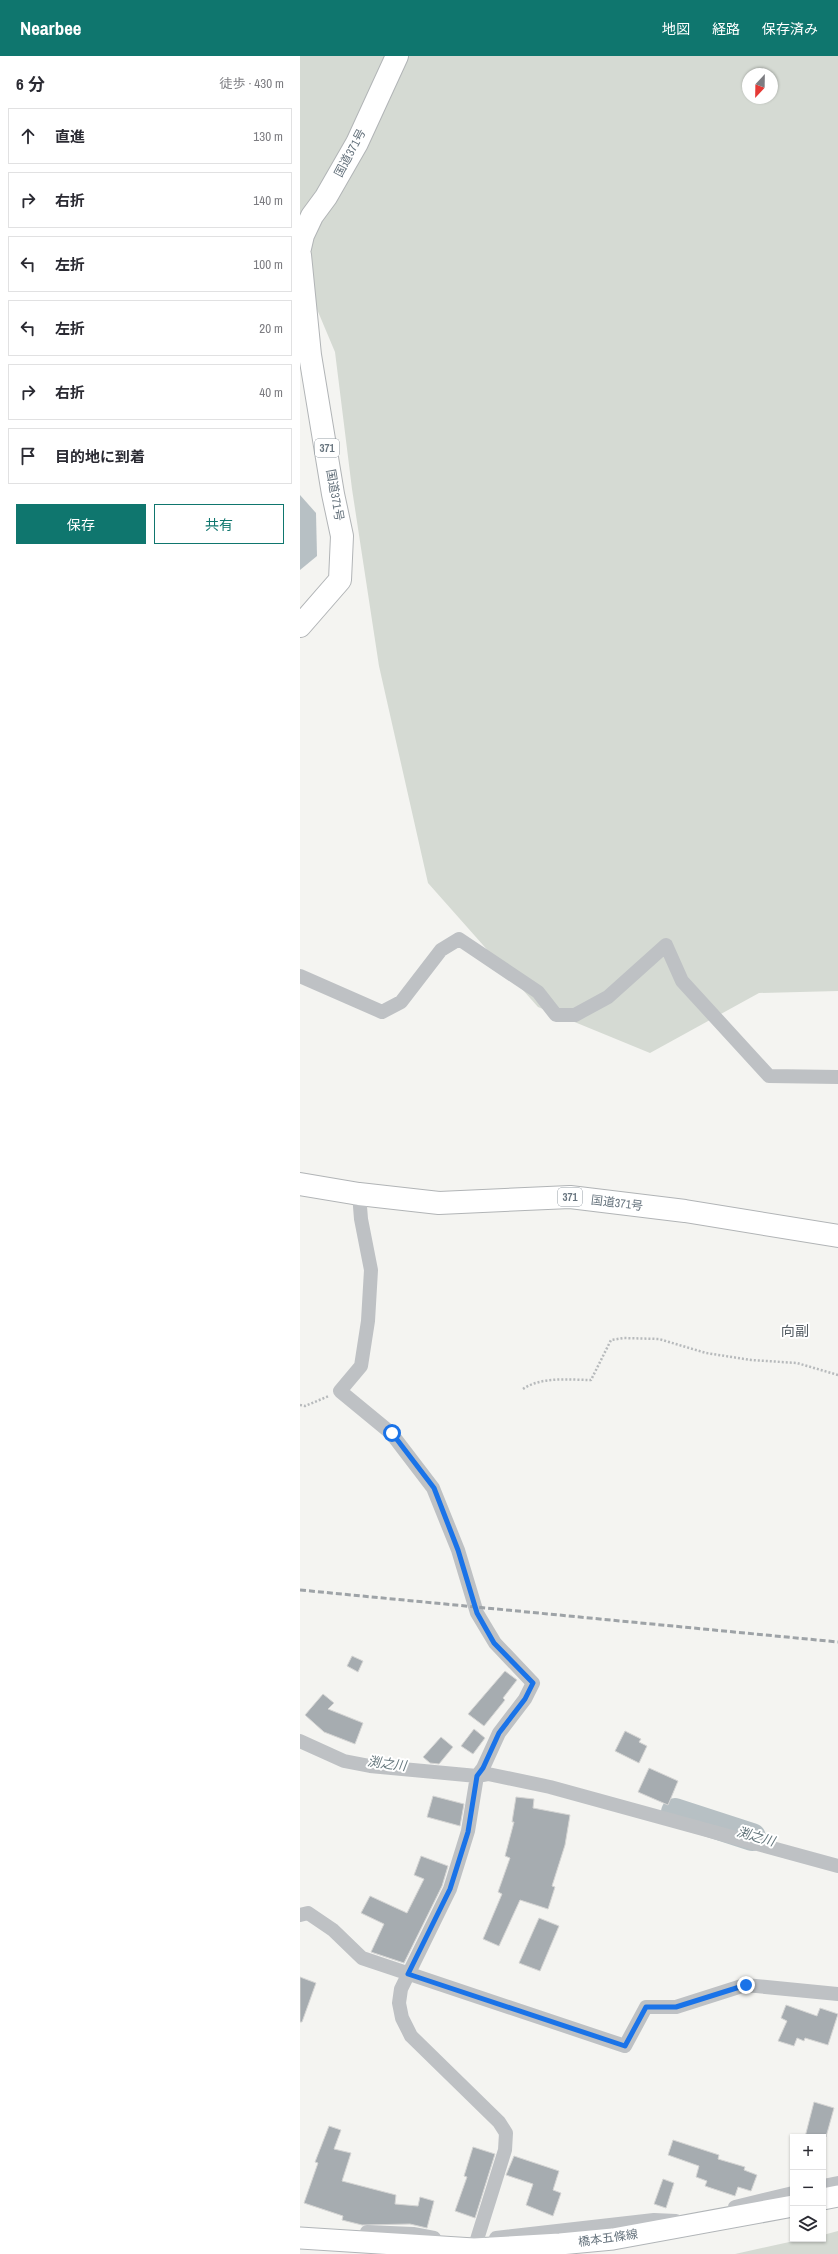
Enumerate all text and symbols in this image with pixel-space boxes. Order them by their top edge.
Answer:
text: Nearbee [20,15,81,41]
text: 地図 [662,20,690,38]
text: 経路 [712,20,740,38]
text: 保存済み [762,20,818,38]
north arrow [742,68,778,104]
text: 6 分 [16,72,45,95]
text: 徒歩 · 430 m [219,75,284,92]
icon: ahead [17,125,39,147]
text: 直進 [55,126,85,147]
street label: 国道371号 [331,126,369,180]
text: 130 m [253,128,283,145]
icon: right [17,189,39,211]
text: 右折 [55,190,85,211]
text: 140 m [253,192,283,209]
icon: left [17,253,39,275]
text: 左折 [55,254,85,275]
text: 100 m [253,256,283,273]
icon: left [17,317,39,339]
text: 左折 [55,318,85,339]
text: 20 m [259,320,283,337]
icon: right [17,381,39,403]
text: 右折 [55,382,85,403]
text: 40 m [259,384,283,401]
road number: 371 [315,439,339,457]
icon: arrive [17,445,39,467]
text: 目的地に到着 [55,446,145,467]
street label: 国道371号 [323,468,347,522]
button: 保存 [16,504,146,544]
button: 共有 [154,504,284,544]
road number: 371 [558,1188,582,1206]
street label: 国道371号 [590,1192,644,1214]
district label: 向副 [781,1322,809,1340]
route start [383,1424,401,1442]
water label: 渕之川 [367,1753,409,1775]
water label: 渕之川 [735,1823,779,1851]
route end [737,1976,755,1994]
map controls [790,2134,826,2242]
button: + [790,2134,826,2170]
button: − [790,2170,826,2206]
button: layers [790,2206,826,2242]
street label: 橋本五條線 [577,2226,639,2250]

